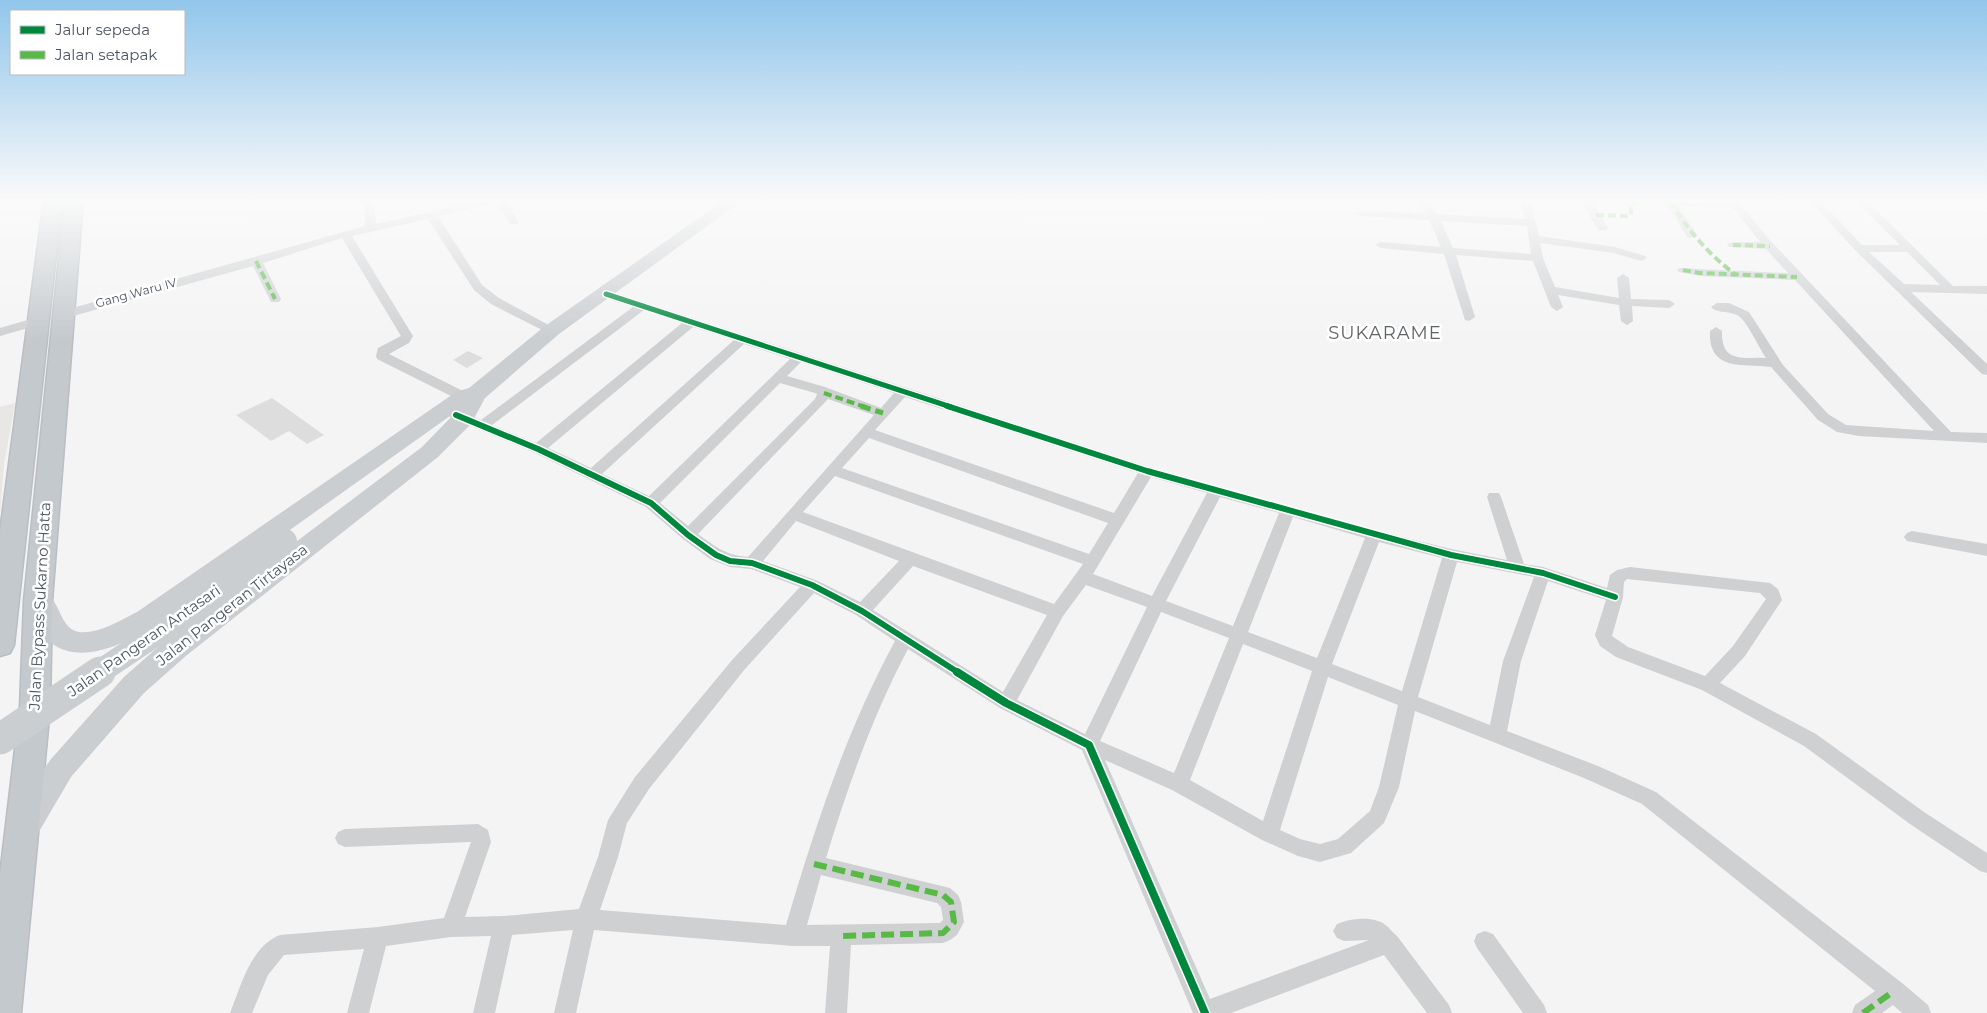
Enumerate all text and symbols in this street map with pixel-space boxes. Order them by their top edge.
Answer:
legend [10,10,185,75]
text: Jalur sepeda [54,20,150,39]
text: Jalan setapak [54,45,157,64]
street label: Gang Waru IV [94,274,179,311]
district label: SUKARAME [1328,322,1442,344]
street label: Jalan Bypass Sukarno Hatta [25,502,54,711]
street label: Jalan Pangeran Tirtayasa [152,540,311,670]
street label: Jalan Pangeran Antasari [63,581,224,701]

